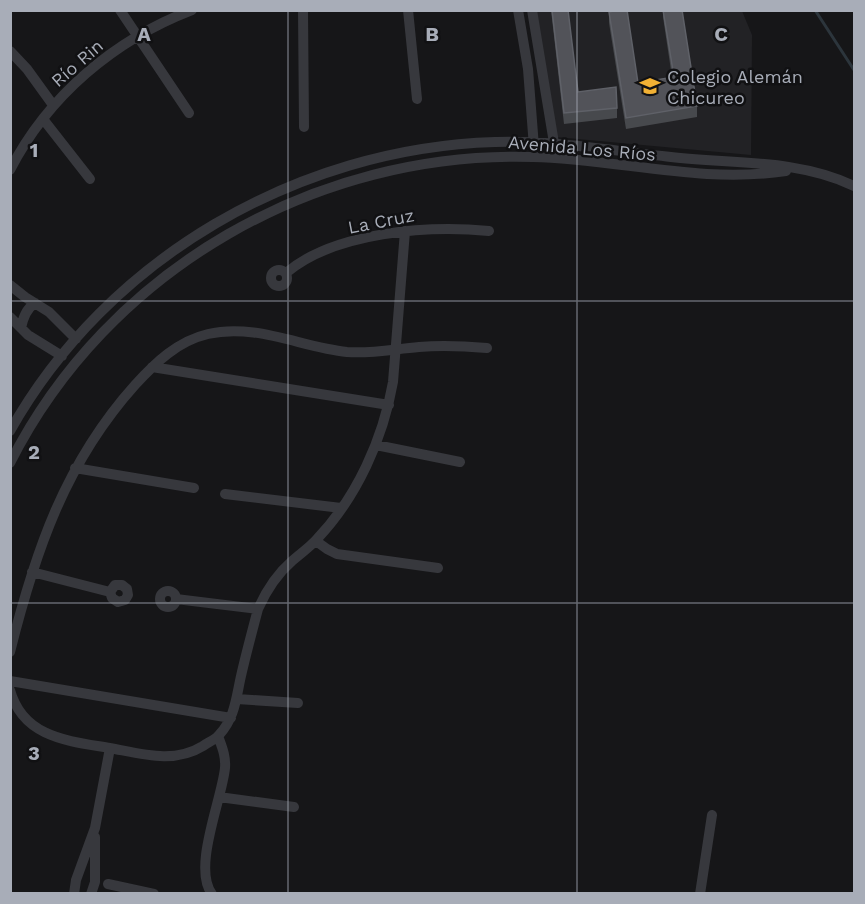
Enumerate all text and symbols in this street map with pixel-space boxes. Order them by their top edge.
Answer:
text: A [137,22,151,46]
text: B [425,22,439,46]
text: C [714,22,728,46]
street label: Río Rin [47,35,107,91]
place label: Colegio Alemán Chicureo [667,66,803,108]
school or university icon: Colegio Alemán Chicureo [638,74,662,98]
street label: Avenida Los Ríos [507,131,657,165]
text: 1 [30,138,38,162]
street label: La Cruz [346,204,416,238]
text: 2 [28,440,40,464]
text: 3 [28,741,40,765]

